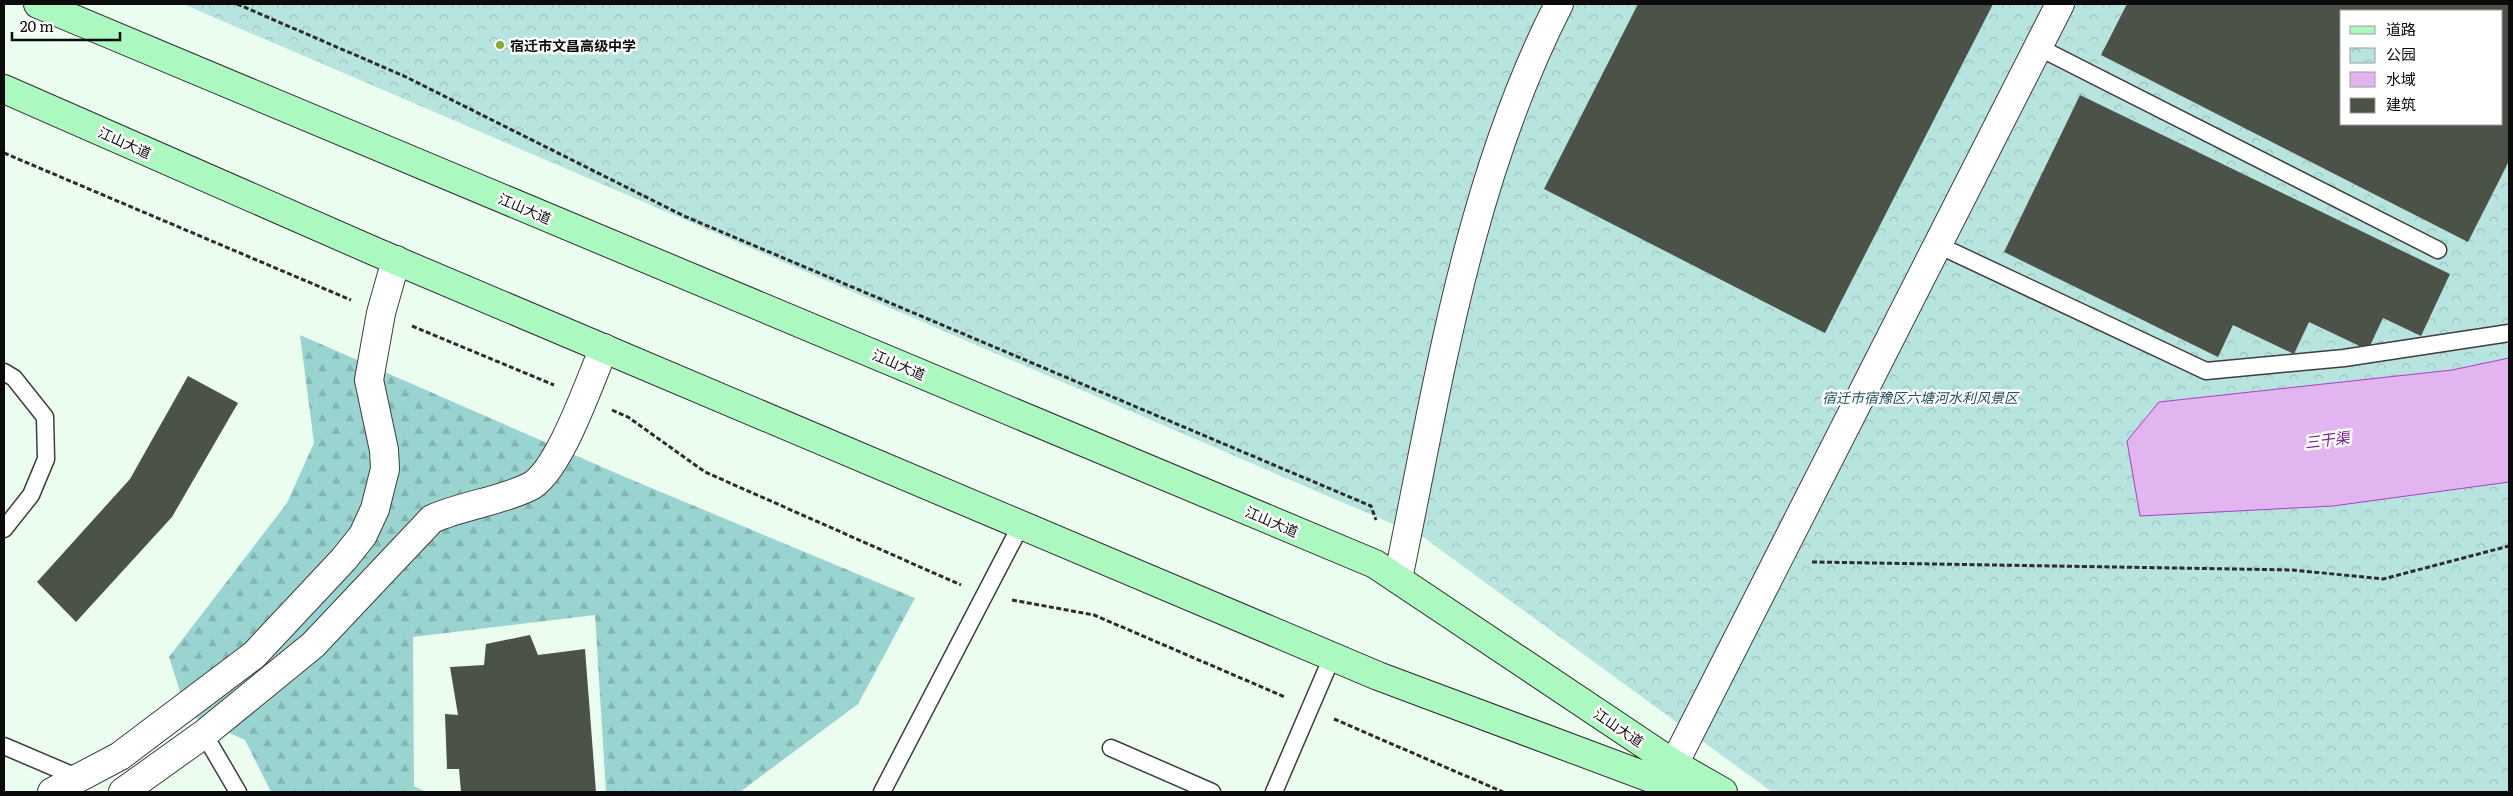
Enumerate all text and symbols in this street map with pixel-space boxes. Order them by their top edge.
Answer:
scale bar [12,10,120,42]
legend [2340,10,2503,125]
text: 20 m [20,14,54,37]
text: 道路 [2386,17,2416,40]
place label: 宿迁市文昌高级中学 [510,35,636,55]
marker: 宿迁市文昌高级中学 [494,39,506,51]
text: 公园 [2386,42,2416,65]
text: 水域 [2386,67,2416,90]
text: 建筑 [2386,92,2416,115]
street label: 江山大道 [95,121,155,163]
street label: 江山大道 [495,188,555,228]
street label: 江山大道 [869,344,929,384]
park label: 宿迁市宿豫区六塘河水利风景区 [1822,387,2020,407]
water label: 三干渠 [2303,425,2353,453]
street label: 江山大道 [1242,501,1302,541]
street label: 江山大道 [1590,703,1648,751]

